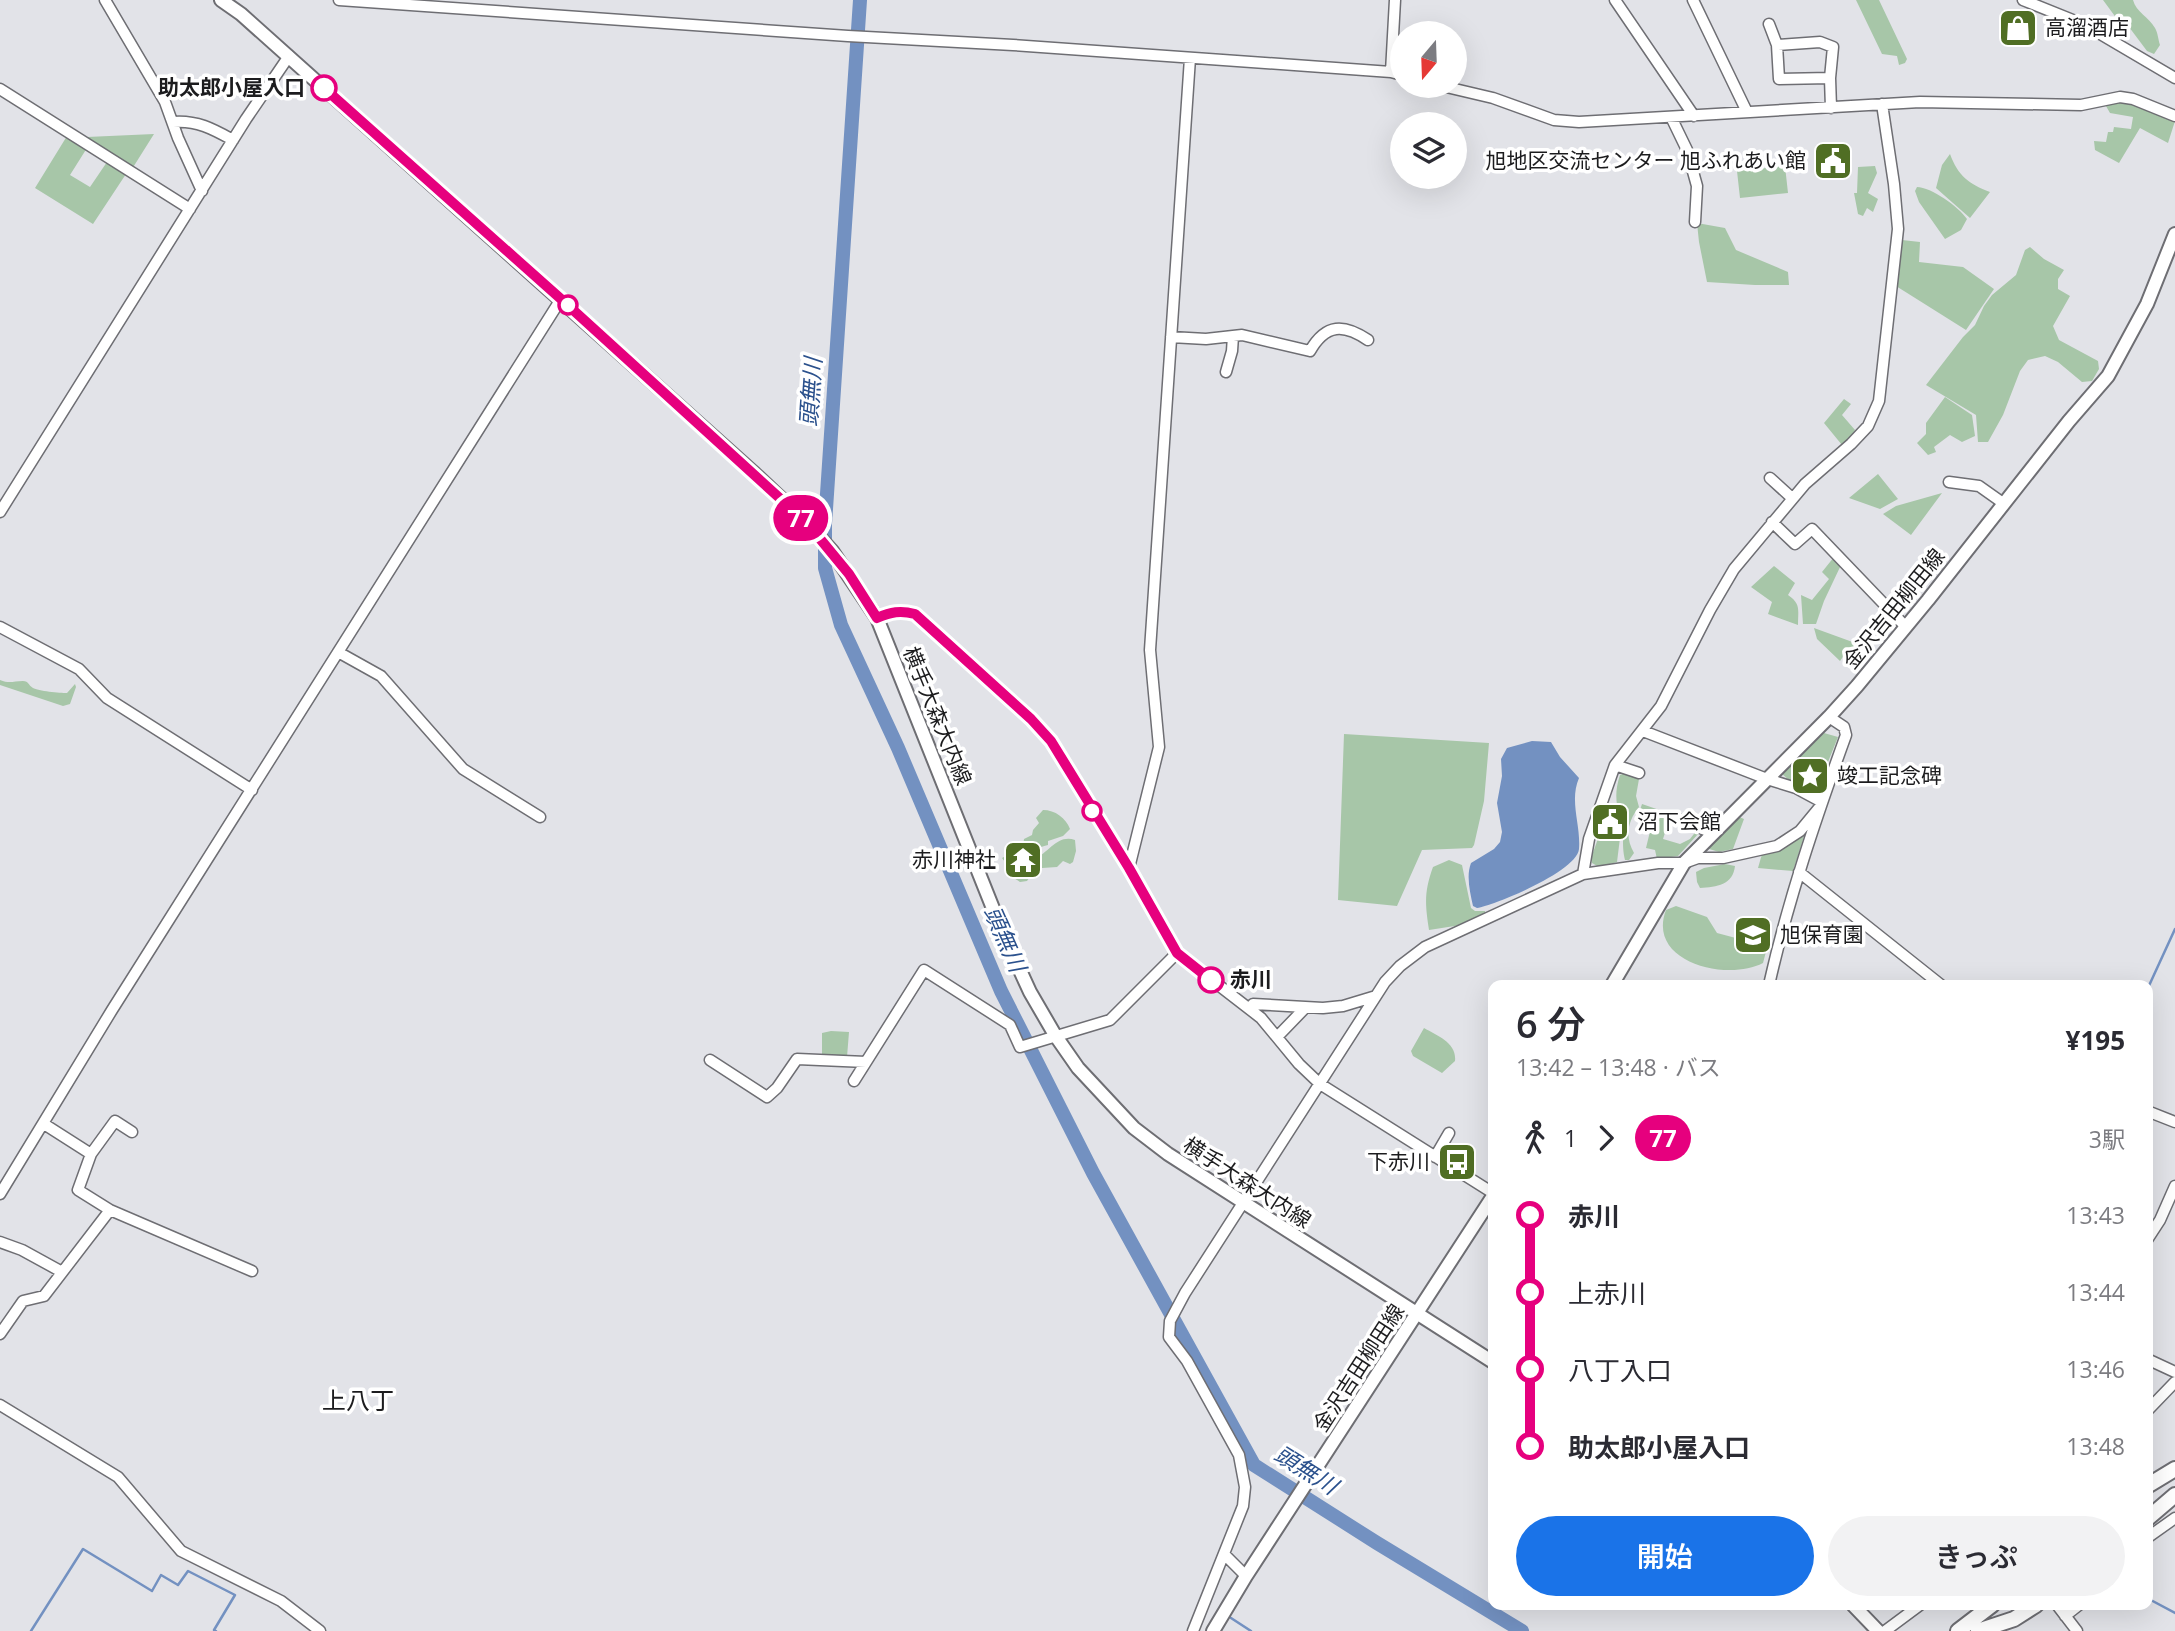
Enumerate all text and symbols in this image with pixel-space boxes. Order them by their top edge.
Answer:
shop icon: 高溜酒店 [1997,7,2039,49]
place label: 高溜酒店 [2045,13,2129,41]
north arrow [1390,21,1466,98]
map controls [1390,21,1467,189]
place label: 助太郎小屋入口 [158,73,305,101]
marker: 助太郎小屋入口 [311,75,337,101]
button: layers [1390,112,1467,189]
public building icon: 旭地区交流センター 旭ふれあい館 [1812,140,1854,182]
place label: 旭地区交流センター 旭ふれあい館 [1486,146,1806,174]
unlabelled marker [558,295,578,315]
water label: 頭無川 [792,353,829,427]
line badge: 77 [770,495,832,541]
text: 77 [787,501,815,534]
street label: 金沢吉田柳田線 [1836,542,1950,674]
street label: 横手大森大内線 [897,642,978,789]
place icon: 竣工記念碑 [1789,755,1831,797]
place label: 竣工記念碑 [1837,761,1942,789]
unlabelled marker [1082,801,1102,821]
public building icon: 沼下会館 [1589,801,1631,843]
place label: 沼下会館 [1637,807,1721,835]
temple icon: 赤川神社 [1002,839,1044,881]
place label: 赤川神社 [912,845,996,873]
water label: 頭無川 [977,901,1036,979]
school or university icon: 旭保育園 [1732,914,1774,956]
place label: 旭保育園 [1780,920,1864,948]
place label: 赤川 [1230,965,1272,993]
marker: 赤川 [1198,967,1224,993]
text: 6 分 [1516,997,1586,1049]
text: ¥195 [2066,1022,2125,1058]
text: 13:42 – 13:48 · バス [1516,1051,1721,1083]
icon: walk [1516,1119,1554,1157]
icon: forward [1587,1119,1625,1157]
text: 77 [1649,1121,1677,1154]
text: 1 [1564,1122,1577,1154]
text: 3駅 [2089,1123,2125,1155]
street label: 横手大森大内線 [1178,1130,1317,1234]
bus stop icon: 下赤川 [1436,1141,1478,1183]
place label: 下赤川 [1367,1147,1430,1175]
text: 赤川 [1568,1198,1620,1234]
text: 13:43 [2066,1199,2125,1231]
text: 上赤川 [1568,1275,1646,1311]
text: 13:44 [2066,1276,2125,1308]
street label: 金沢吉田柳田線 [1306,1298,1410,1437]
text: 八丁入口 [1568,1352,1672,1388]
text: 13:46 [2066,1353,2125,1385]
district label: 上八丁 [322,1383,394,1416]
text: 助太郎小屋入口 [1568,1429,1750,1465]
text: 13:48 [2066,1430,2125,1462]
water label: 頭無川 [1269,1437,1347,1503]
button: 開始 [1516,1516,1814,1596]
button: きっぷ [1828,1516,2125,1596]

